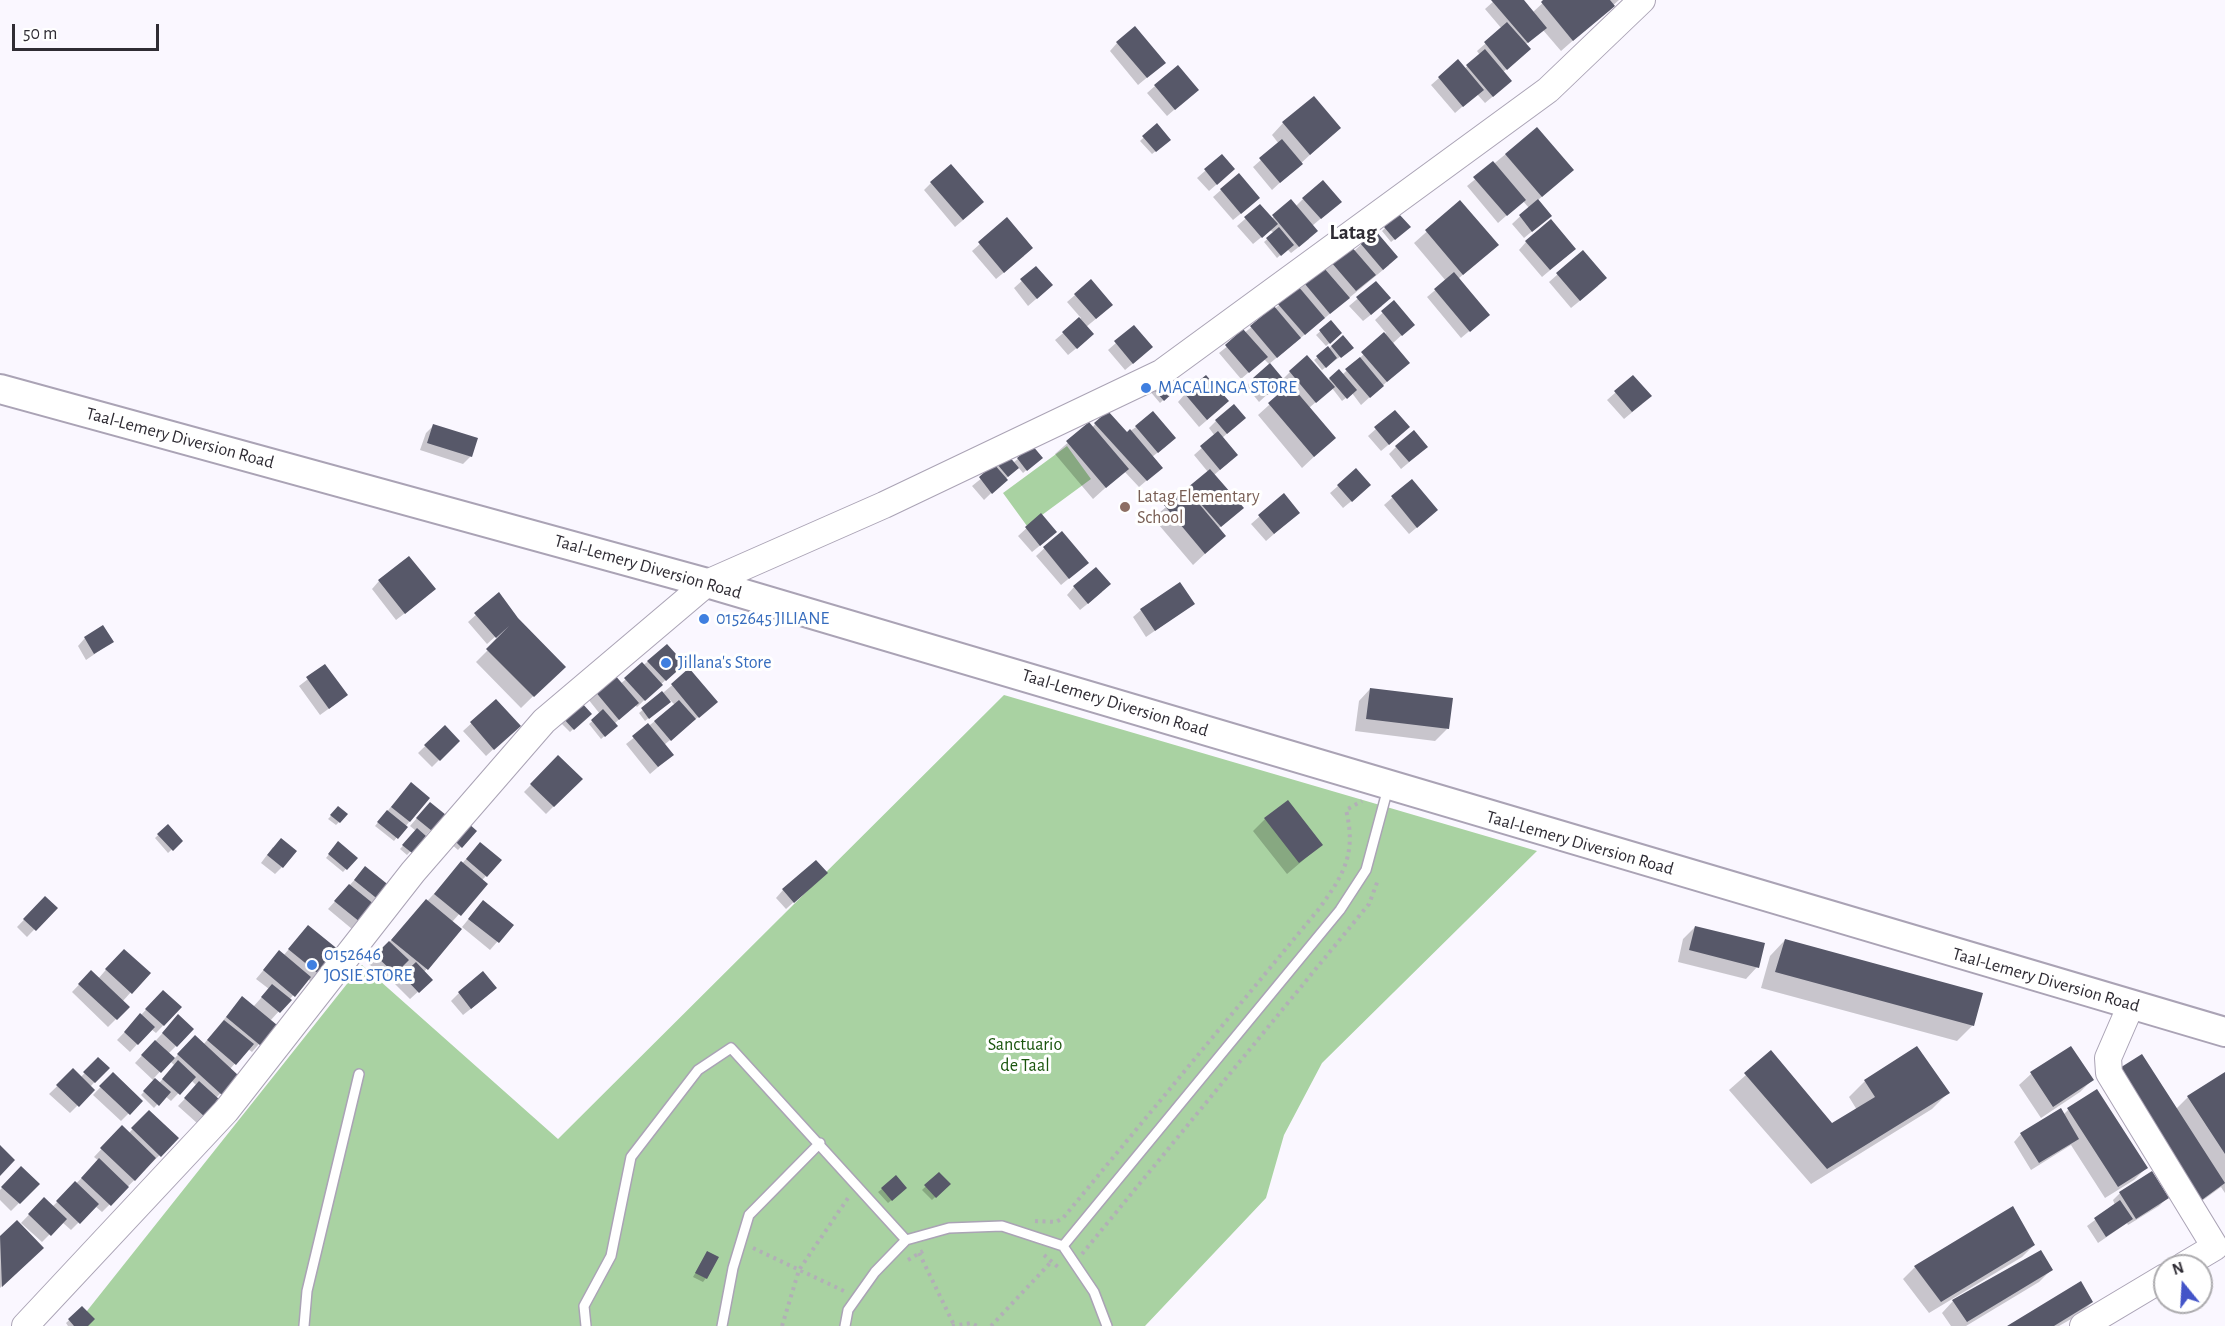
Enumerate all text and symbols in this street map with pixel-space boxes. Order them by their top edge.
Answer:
scale bar [15,12,162,50]
text: 50 m [23,25,57,43]
district label: Latag [1330,220,1376,246]
place label: MACALINGA STORE [1158,377,1297,399]
marker: MACALINGA STORE [1139,381,1153,395]
street label: Taal-Lemery Diversion Road [84,402,276,474]
place label: Latag Elementary School [1137,486,1260,528]
marker: Latag Elementary School [1118,500,1132,514]
street label: Taal-Lemery Diversion Road [552,530,744,604]
place label: 0152645 JILIANE [716,608,829,630]
marker: 0152645 JILIANE [697,612,711,626]
place label: Jillana's Store [678,652,771,674]
marker: Jillana's Store [659,656,673,670]
street label: Taal-Lemery Diversion Road [1019,664,1211,742]
street label: Taal-Lemery Diversion Road [1484,806,1676,880]
street label: Taal-Lemery Diversion Road [1950,943,2142,1017]
place label: 0152646 JOSIE STORE [324,944,412,986]
marker: 0152646 JOSIE STORE [305,958,319,972]
park label: Sanctuario de Taal [988,1034,1062,1076]
north arrow [2153,1254,2213,1314]
text: N [2170,1259,2186,1278]

